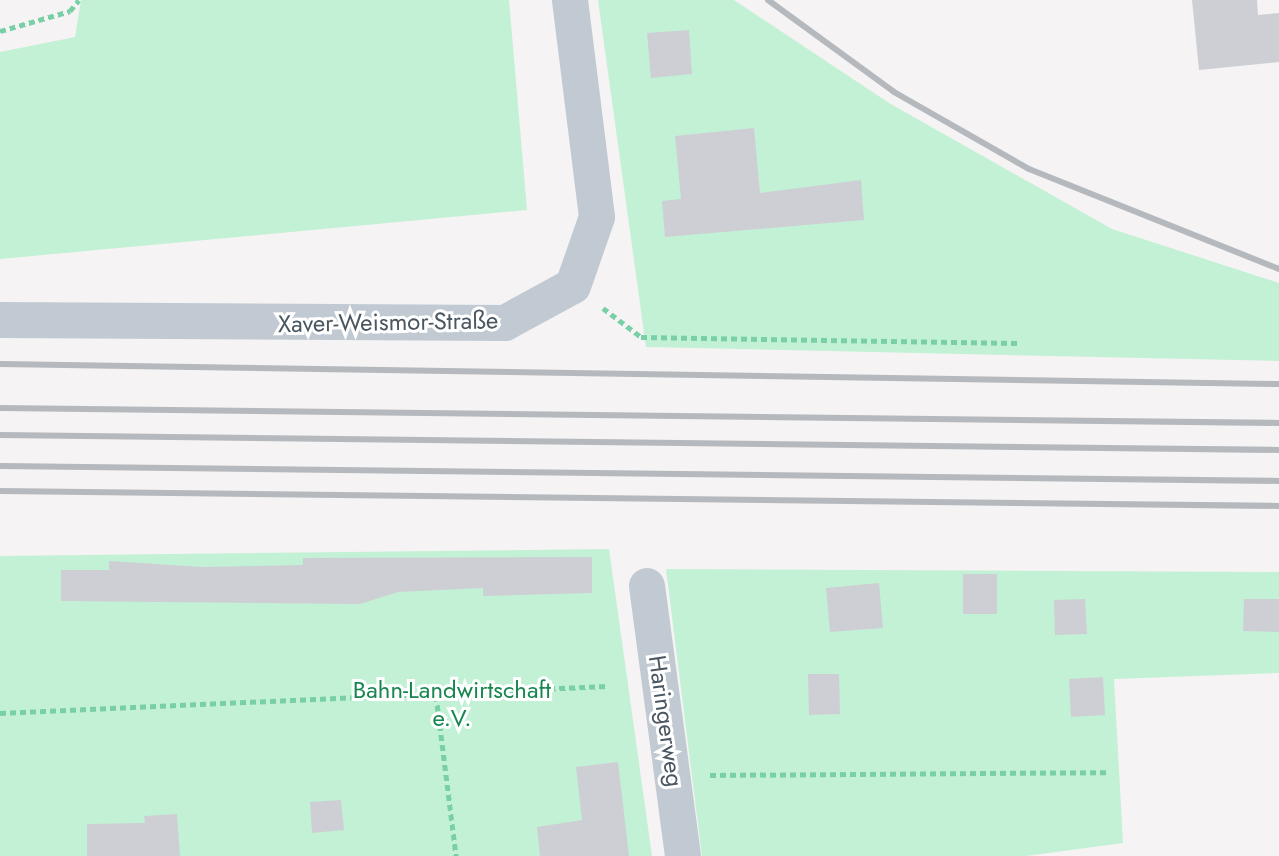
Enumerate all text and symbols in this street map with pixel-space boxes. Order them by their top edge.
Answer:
street label: Xaver-Weismor-Straße [278,306,498,338]
street label: Haringerweg [643,653,689,789]
park label: Bahn-Landwirtschaft e.V. [353,676,551,732]

